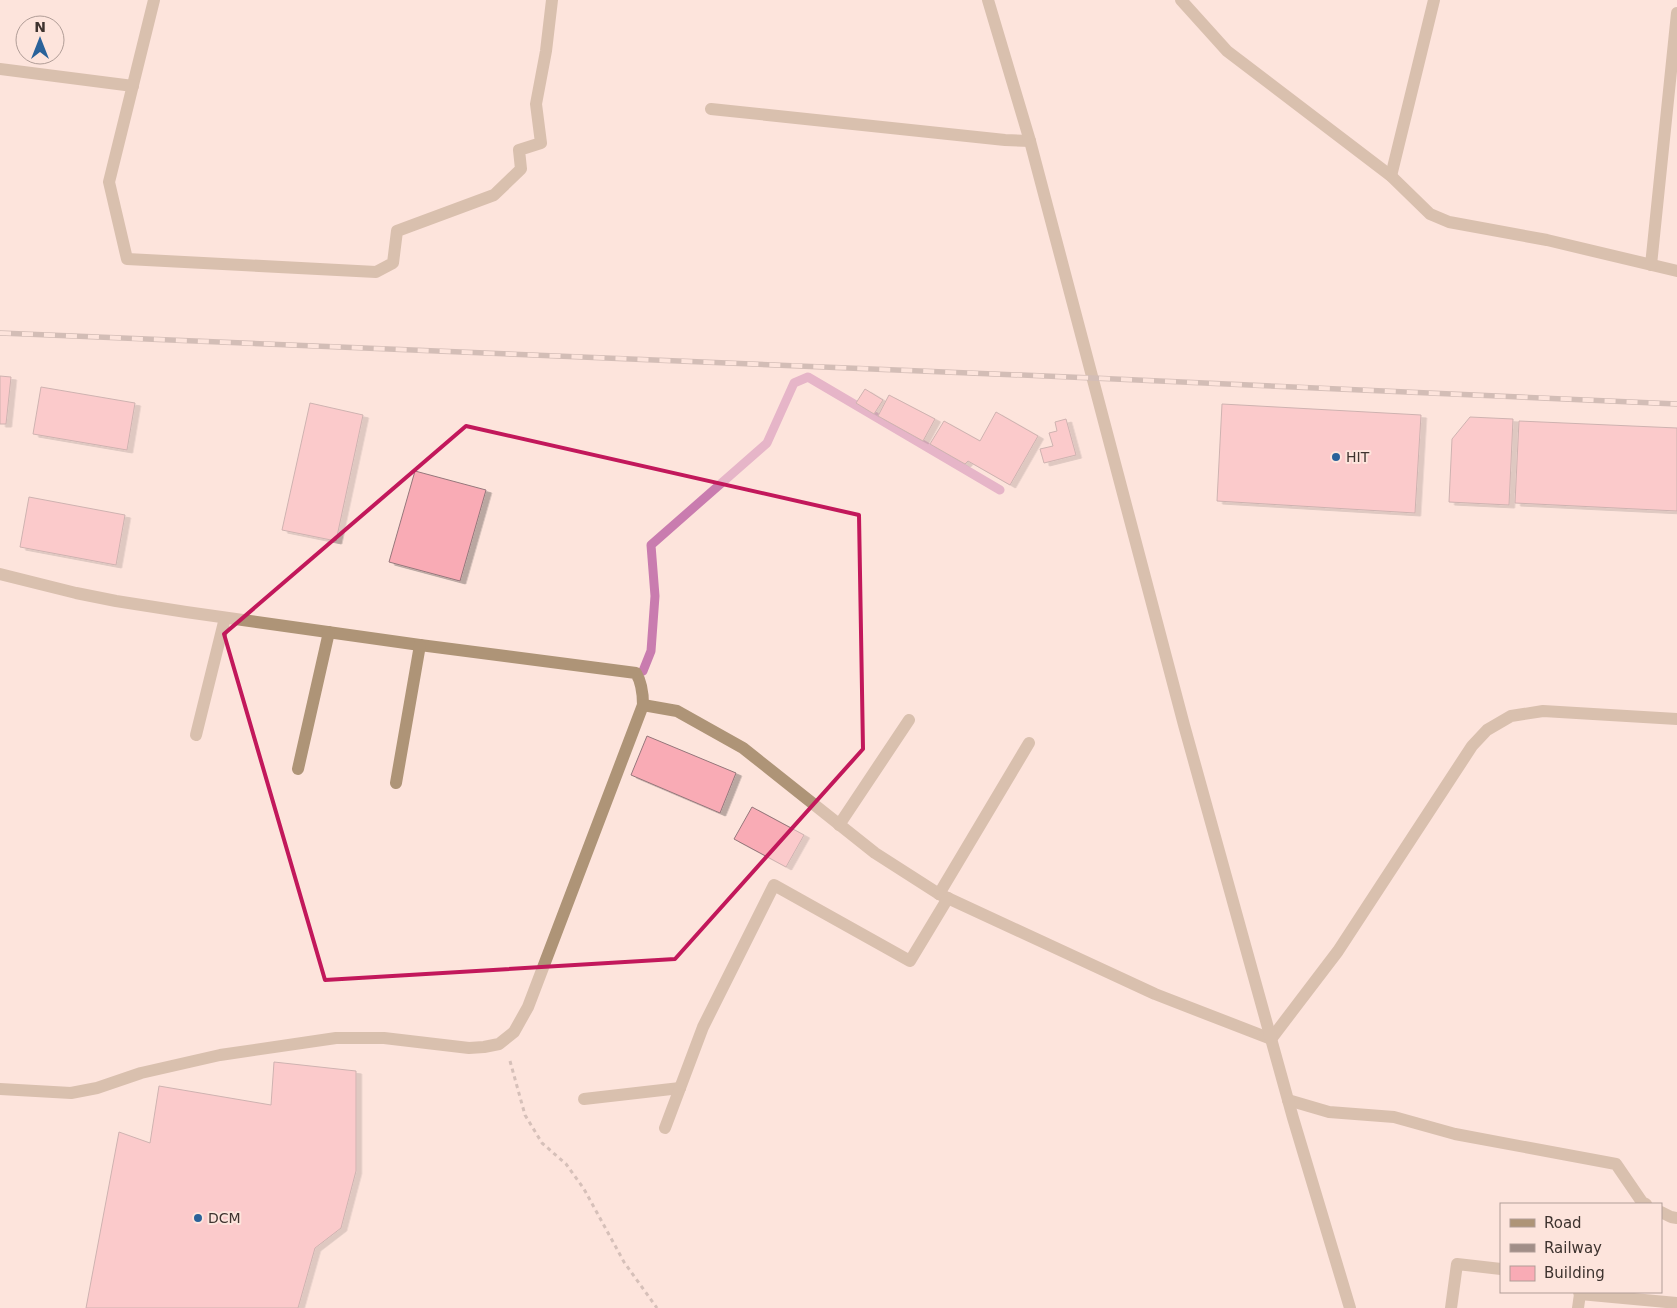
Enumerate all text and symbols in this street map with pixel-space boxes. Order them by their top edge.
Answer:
north arrow [15,15,65,65]
text: N [34,19,46,35]
place label: HIT [1346,449,1370,465]
marker: HIT [1330,451,1342,463]
legend [1500,1203,1662,1293]
place label: DCM [208,1210,241,1226]
marker: DCM [192,1212,204,1224]
text: Road [1544,1214,1582,1232]
text: Railway [1544,1239,1602,1257]
text: Building [1544,1264,1605,1282]

